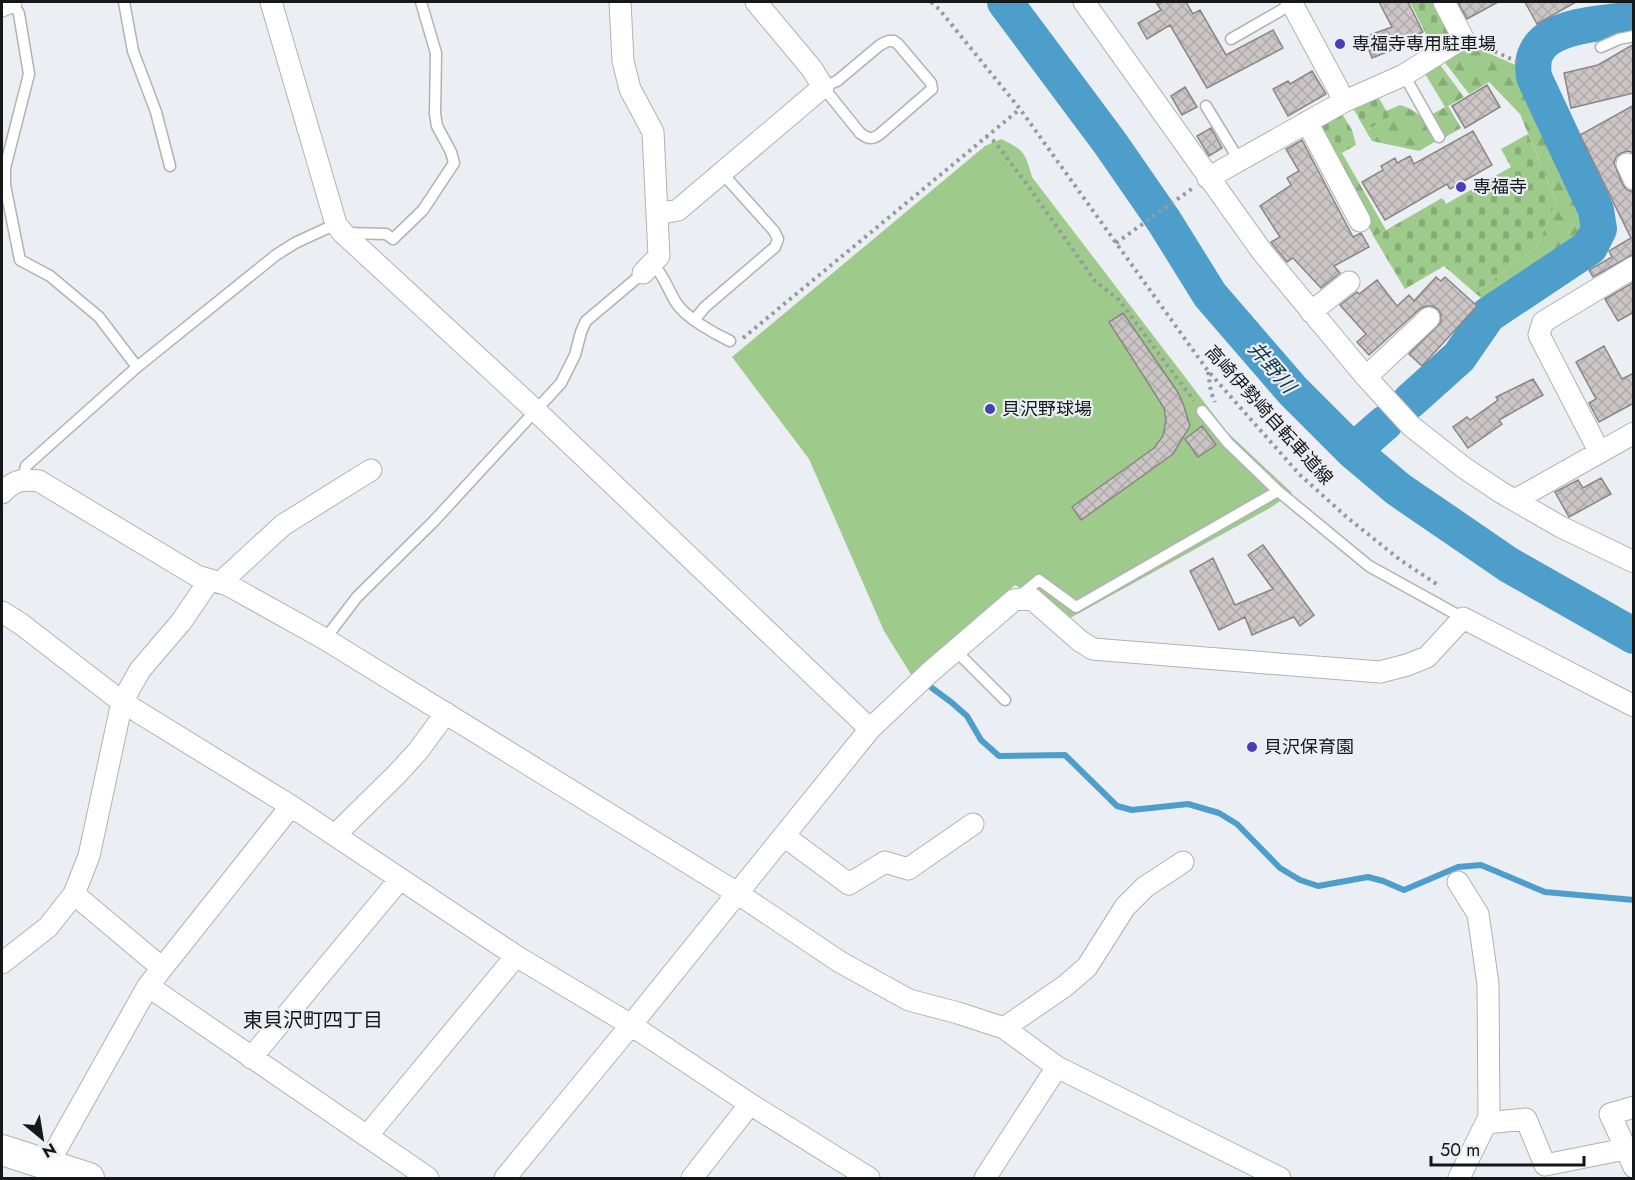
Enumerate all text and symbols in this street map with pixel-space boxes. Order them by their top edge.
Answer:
place label: 専福寺専用駐車場 [1352,31,1496,57]
marker: 専福寺専用駐車場 [1333,37,1347,51]
place label: 専福寺 [1473,174,1527,200]
marker: 専福寺 [1454,180,1468,194]
water label: 井野川 [1241,335,1304,401]
street label: 高崎伊勢崎自転車道線 [1199,339,1339,491]
place label: 貝沢野球場 [1002,396,1092,422]
marker: 貝沢野球場 [983,402,997,416]
place label: 貝沢保育園 [1264,734,1354,760]
marker: 貝沢保育園 [1245,740,1259,754]
district label: 東貝沢町四丁目 [243,1006,383,1035]
north arrow [12,1108,72,1168]
scale bar [1431,1129,1584,1167]
text: N [38,1137,61,1164]
text: 50 m [1440,1137,1480,1163]

